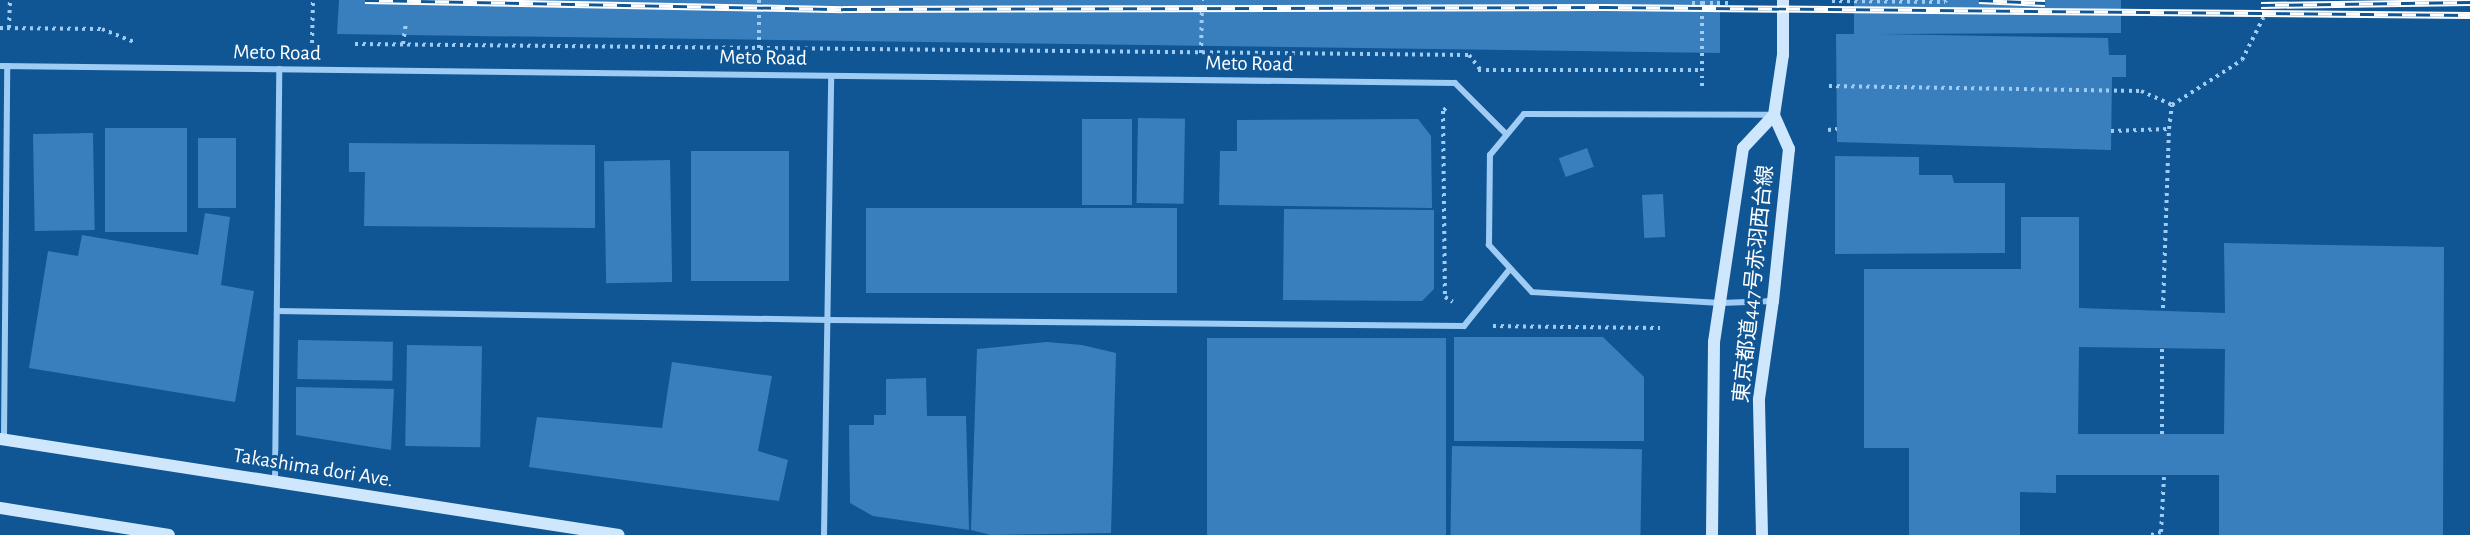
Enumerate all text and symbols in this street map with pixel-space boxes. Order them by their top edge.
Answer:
street label: Meto Road [233,40,321,66]
street label: Meto Road [719,45,807,71]
street label: Meto Road [1205,51,1293,77]
street label: 東京都道447号赤羽西台線 [1729,164,1779,404]
street label: Takashima dori Ave. [231,443,395,493]

